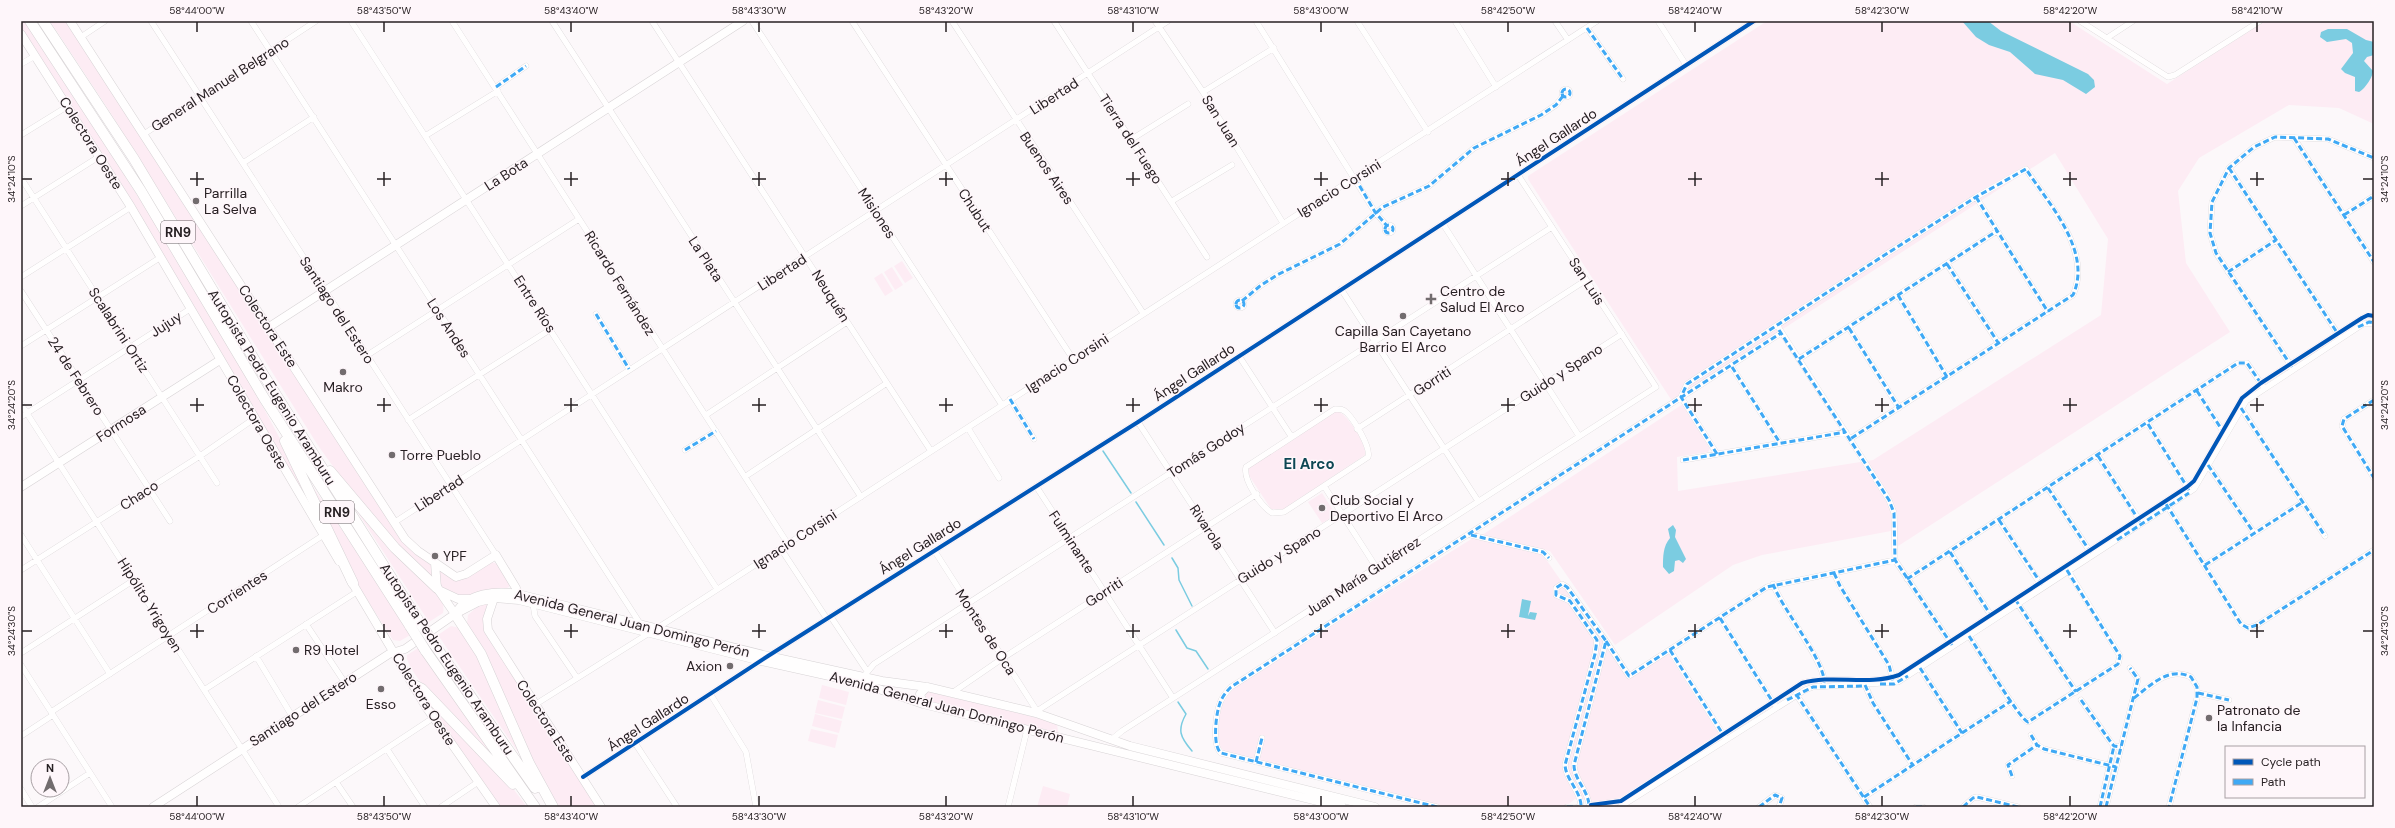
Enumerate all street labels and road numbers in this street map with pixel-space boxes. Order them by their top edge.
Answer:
street label: General Manuel Belgrano [148,33,292,135]
street label: Libertad [1026,74,1082,118]
street label: Tierra del Fuego [1095,91,1167,187]
street label: San Juan [1198,92,1244,150]
street label: Colectora Oeste [55,93,127,193]
street label: Ángel Gallardo [1512,104,1600,170]
street label: Buenos Aires [1016,128,1078,208]
street label: La Bota [481,153,531,195]
street label: Ignacio Corsini [1294,155,1384,221]
street label: Misiones [854,184,900,242]
street label: Chubut [954,185,996,235]
road number: RN9 [161,221,195,243]
street label: Ricardo Fernández [581,227,659,339]
street label: La Plata [685,233,727,285]
street label: Libertad [754,250,810,294]
street label: Santiago del Estero [296,253,378,367]
street label: San Luis [1565,254,1609,308]
street label: Neuquén [808,266,854,326]
street label: Entre Ríos [510,272,560,336]
street label: Colectora Este [235,281,302,371]
street label: Scalabrini Ortiz [85,284,153,376]
street label: Autopista Pedro Eugenio Aramburu [204,286,340,488]
street label: Los Andes [423,295,475,361]
street label: Jujuy [147,307,185,341]
street label: Ignacio Corsini [1022,329,1112,397]
street label: 24 de Febrero [44,333,108,419]
street label: Ángel Gallardo [1150,339,1238,405]
street label: Guido y Spano [1516,340,1606,406]
street label: Gorriti [1410,362,1454,400]
street label: Colectora Oeste [223,372,291,472]
street label: Formosa [93,400,149,446]
street label: Tomás Godoy [1164,418,1248,482]
street label: Libertad [411,471,467,515]
street label: Chaco [116,476,162,514]
road number: RN9 [320,501,354,523]
street label: Rivarola [1186,501,1228,553]
street label: Ignacio Corsini [750,505,840,573]
street label: Fulminante [1045,507,1099,577]
street label: Ángel Gallardo [875,514,965,578]
street label: Guido y Spano [1234,522,1324,588]
street label: Juan María Gutiérrez [1302,532,1424,620]
street label: Hipólito Yrigoyen [114,554,186,656]
street label: Autopista Pedro Eugenio Aramburu [376,560,518,758]
street label: Corrientes [203,566,271,618]
street label: Gorriti [1082,573,1126,611]
street label: Avenida General Juan Domingo Perón [512,585,752,661]
street label: Montes de Oca [951,586,1021,678]
street label: Colectora Oeste [388,649,460,749]
street label: Avenida General Juan Domingo Perón [828,667,1066,747]
street label: Santiago del Estero [246,668,360,750]
street label: Colectora Este [513,676,580,766]
street label: Ángel Gallardo [604,689,692,755]

